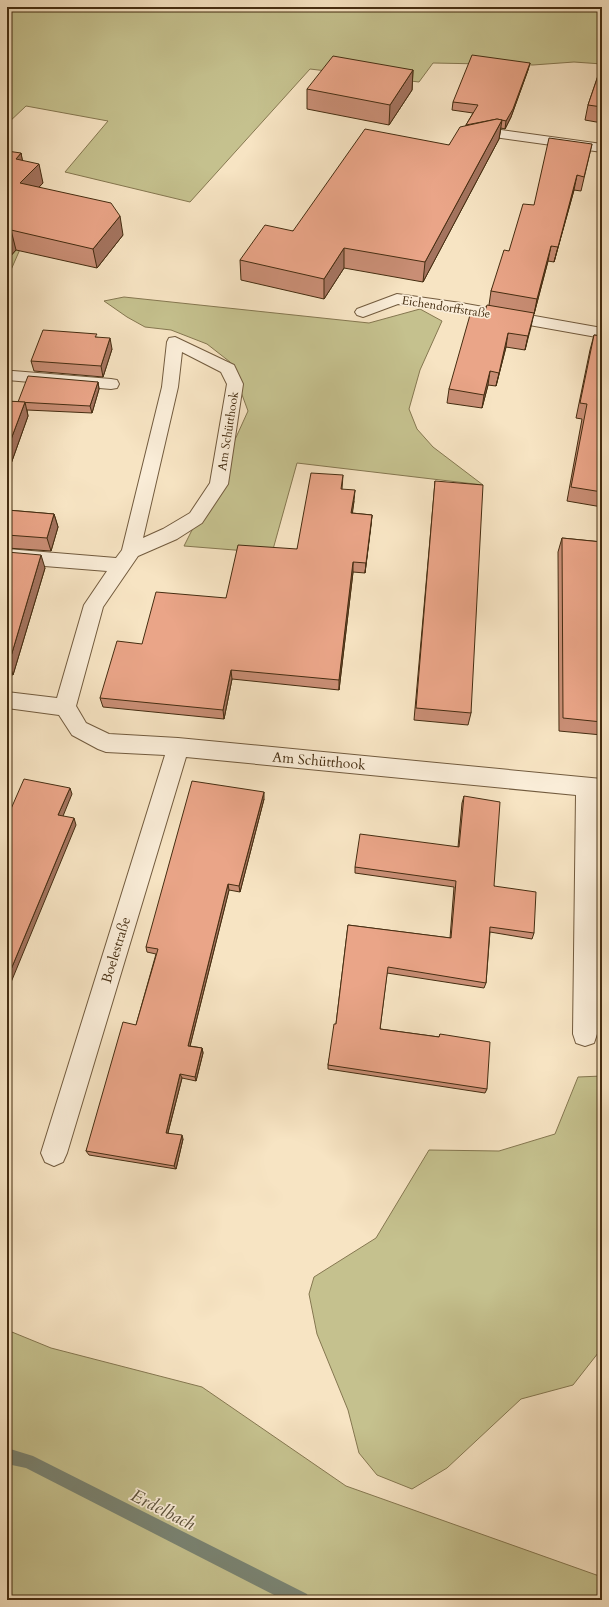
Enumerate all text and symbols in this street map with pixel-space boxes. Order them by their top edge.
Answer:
street label: Eichendorffstraße [401,292,491,322]
street label: Am Schütthook [214,390,242,472]
street label: Am Schütthook [272,747,367,775]
street label: Boelestraße [97,915,135,985]
water label: Erdelbach [127,1483,200,1537]

